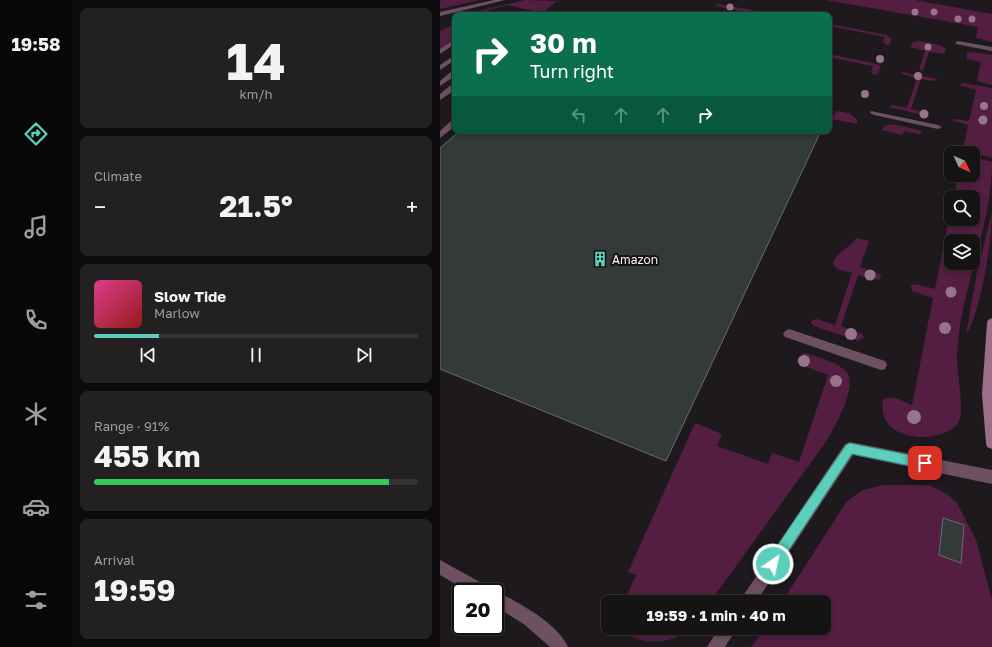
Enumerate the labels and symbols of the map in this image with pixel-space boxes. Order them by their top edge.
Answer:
north arrow [944,146,980,182]
building icon: Amazon [591,250,609,268]
place label: Amazon [612,252,658,267]
pin [908,446,942,480]
position arrow [752,543,794,585]
speed limit sign: 20 [452,583,504,635]

